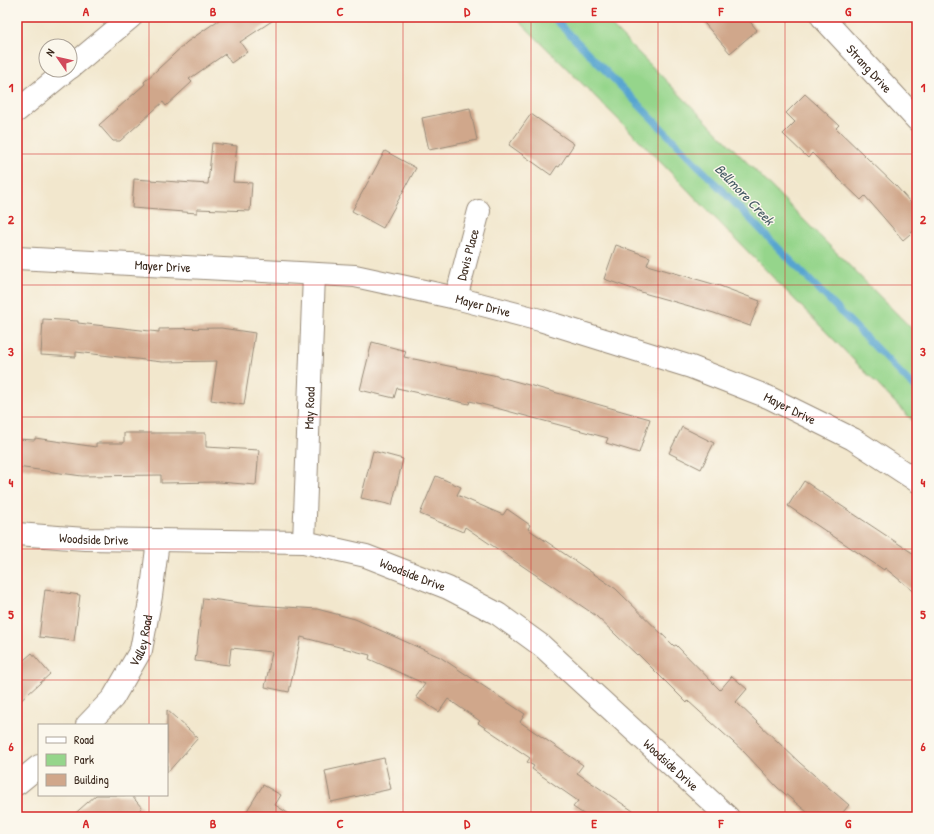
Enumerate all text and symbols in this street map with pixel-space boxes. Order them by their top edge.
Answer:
text: A [83,2,90,20]
text: B [210,2,217,20]
text: C [336,2,344,20]
text: D [464,2,471,20]
text: E [591,2,597,20]
text: F [718,2,725,20]
text: G [845,2,852,20]
north arrow [38,38,78,78]
street label: Strang Drive [843,40,896,97]
text: N [42,46,57,59]
text: 1 [9,78,14,96]
text: 1 [921,78,926,96]
water label: Bellmore Creek [711,159,780,230]
text: 2 [8,210,15,228]
text: 2 [920,210,927,228]
street label: Davis Place [452,227,483,282]
street label: Mayer Drive [134,255,191,276]
street label: Mayer Drive [454,289,513,321]
text: 3 [8,342,14,360]
text: 3 [920,342,926,360]
street label: May Road [299,386,319,430]
street label: Mayer Drive [761,387,819,428]
text: 4 [9,473,14,491]
text: 4 [921,473,926,491]
street label: Woodside Drive [59,528,129,549]
street label: Woodside Drive [377,553,448,595]
text: 5 [8,605,14,623]
text: 5 [920,605,926,623]
street label: Valley Road [124,613,156,670]
legend [38,724,168,796]
text: Road [74,731,94,748]
street label: Woodside Drive [640,735,703,795]
text: 6 [8,737,14,755]
text: 6 [920,737,926,755]
text: Park [74,751,94,768]
text: Building [74,771,109,788]
text: A [83,814,90,832]
text: B [210,814,217,832]
text: C [336,814,344,832]
text: D [464,814,471,832]
text: E [591,814,597,832]
text: F [718,814,725,832]
text: G [845,814,852,832]

